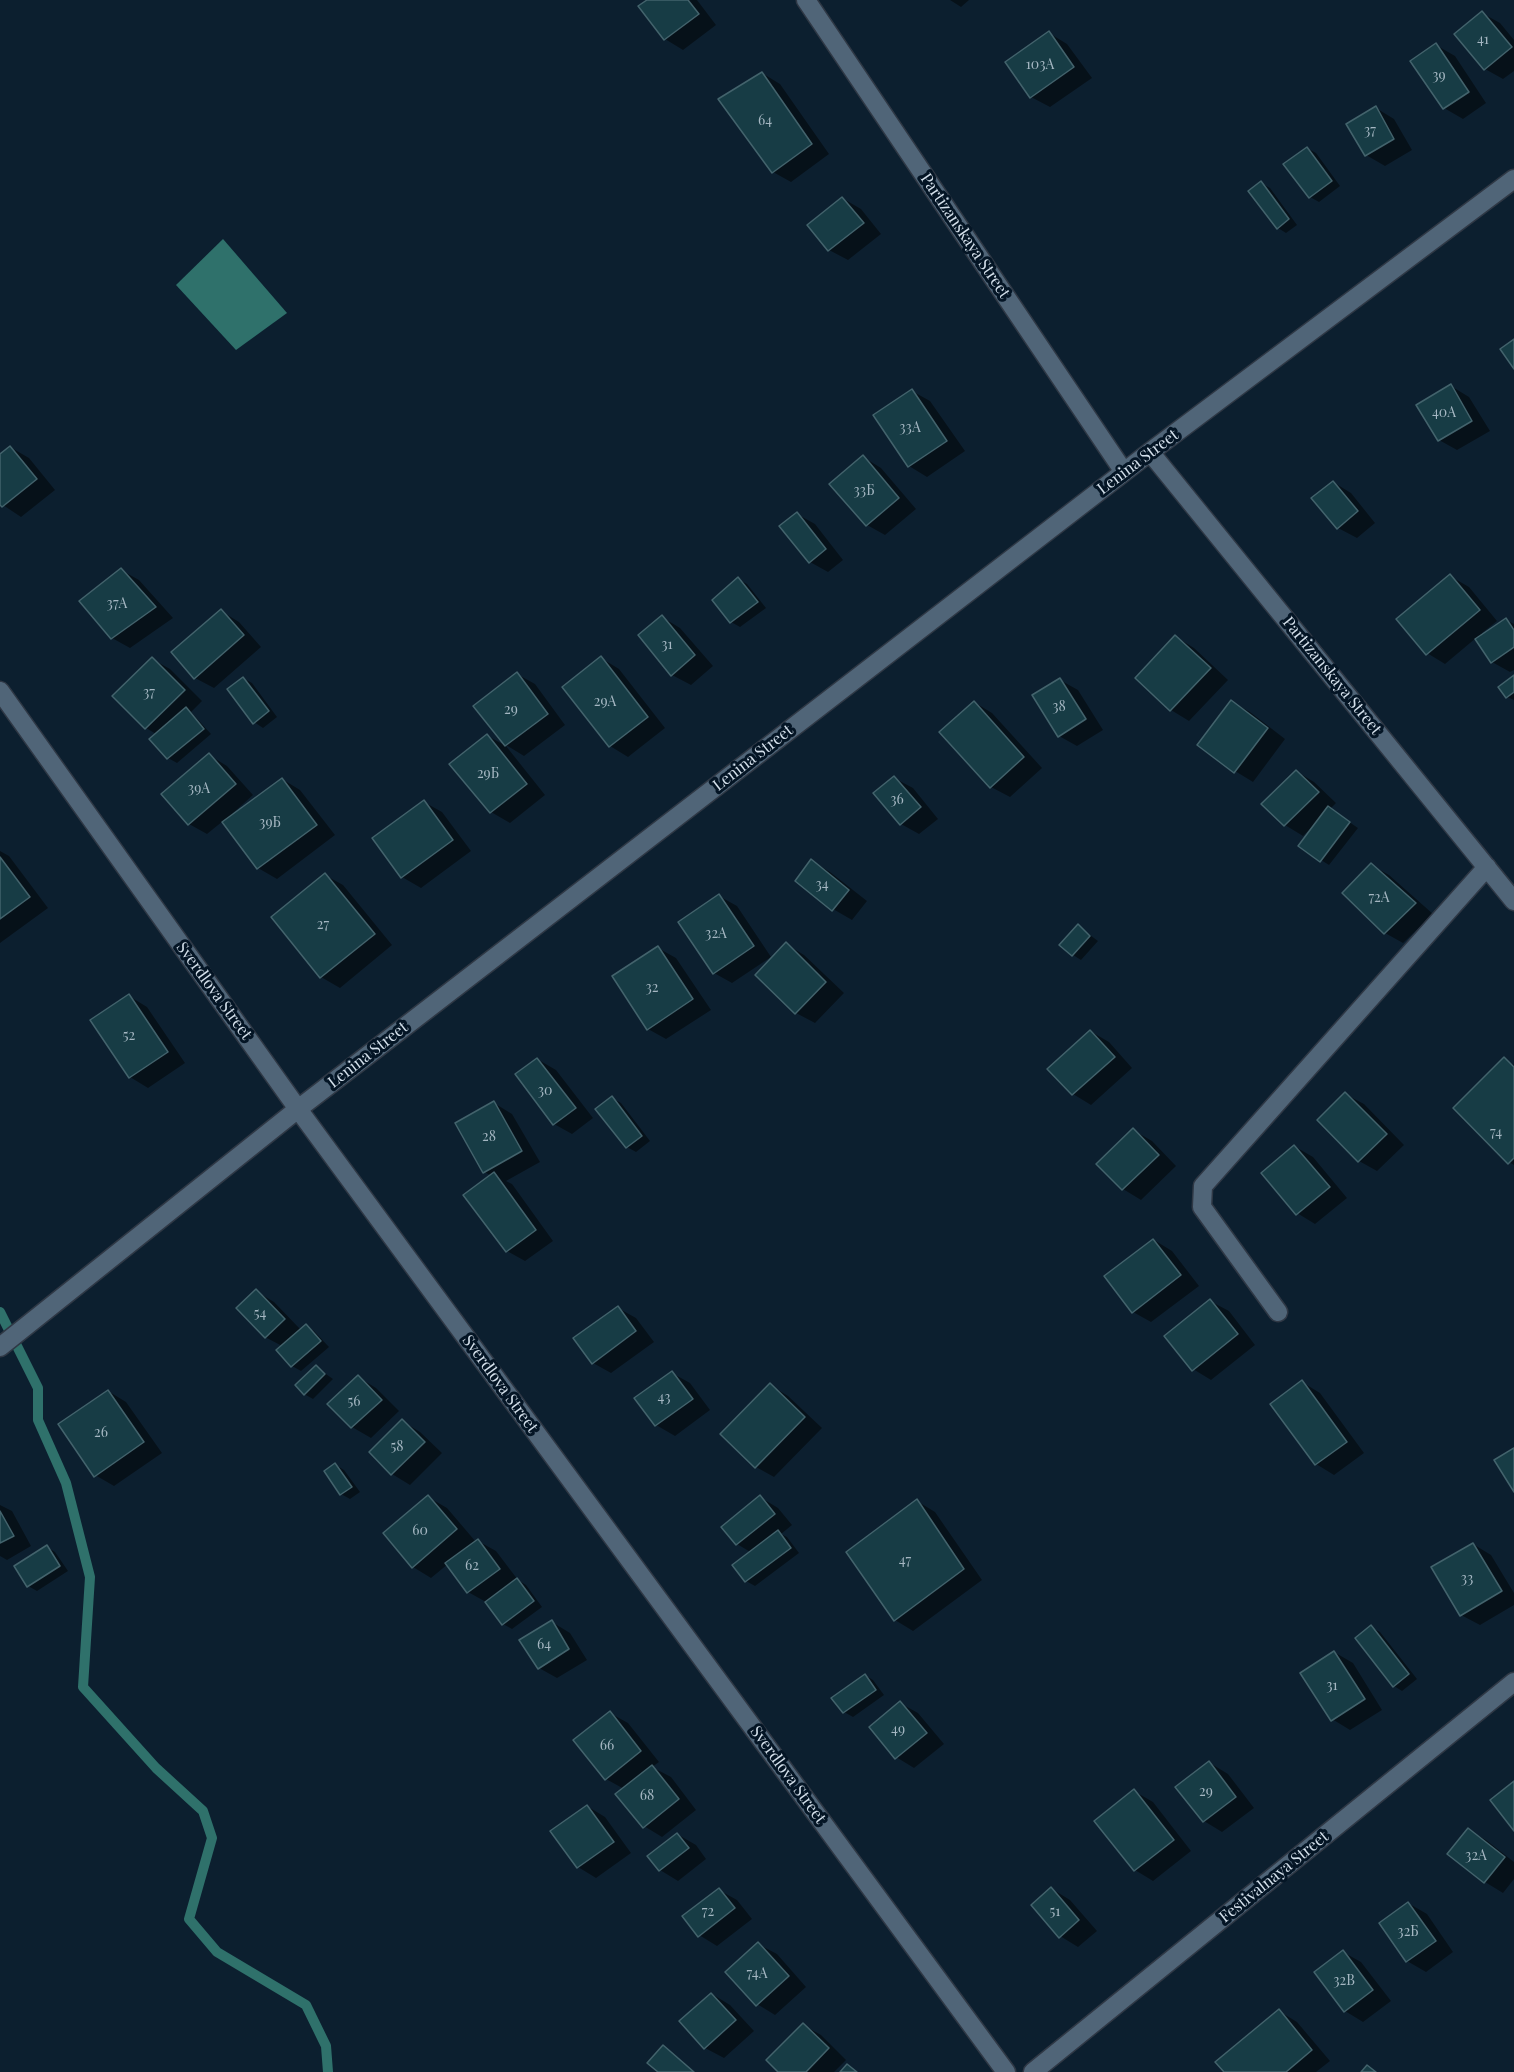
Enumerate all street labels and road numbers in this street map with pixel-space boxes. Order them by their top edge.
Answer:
street label: Partizanskaya Street [916,170,1014,302]
street label: Lenina Street [1094,425,1182,499]
street label: Partizanskaya Street [1278,613,1386,739]
street label: Lenina Street [709,721,797,795]
street label: Sverdlova Street [172,938,256,1044]
street label: Lenina Street [324,1018,412,1092]
street label: Sverdlova Street [458,1331,542,1437]
street label: Sverdlova Street [746,1722,830,1828]
street label: Festivalnaya Street [1216,1827,1332,1927]

